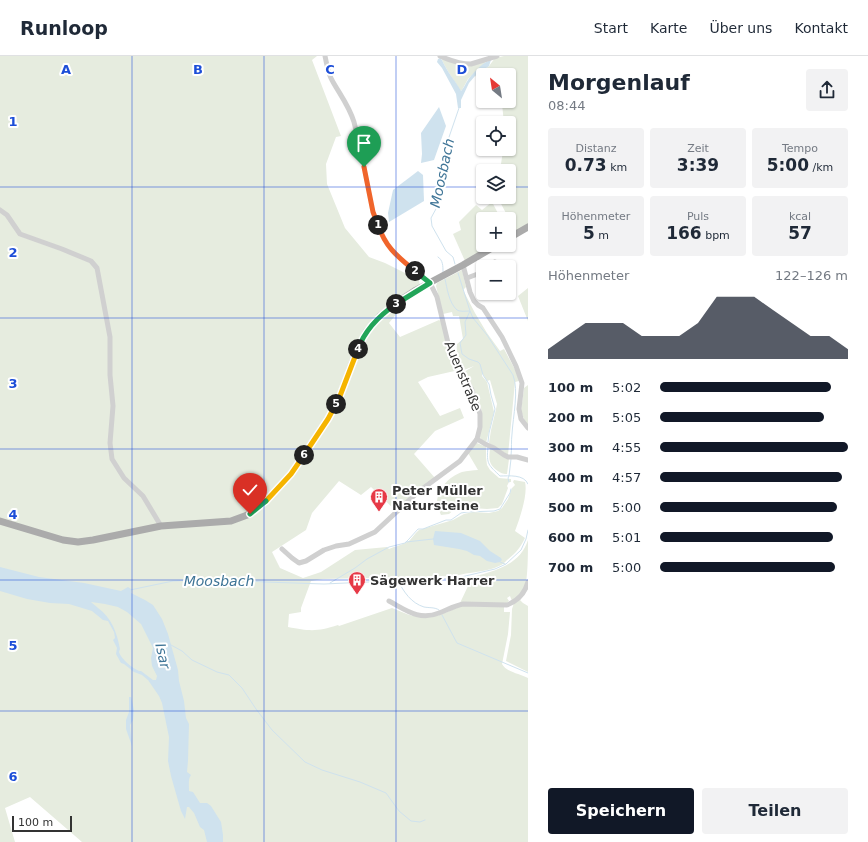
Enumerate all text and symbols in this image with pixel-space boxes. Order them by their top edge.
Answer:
text: Runloop [20,17,108,39]
text: Start [594,20,628,36]
text: Karte [650,20,687,36]
text: Über uns [709,20,772,36]
text: Kontakt [794,20,848,36]
text: A [61,62,71,77]
text: B [193,62,203,77]
text: C [325,62,335,77]
text: D [457,62,468,77]
north arrow [476,68,516,108]
map controls [476,68,516,300]
button: share [806,69,848,111]
text: Morgenlauf [548,70,690,95]
text: 08:44 [548,98,585,113]
text: 1 [8,114,18,129]
button: locate [476,116,516,156]
pin [347,126,381,167]
icon: arrive [353,132,375,154]
water label: Moosbach [427,137,457,209]
text: Distanz [575,142,617,155]
text: Zeit [687,142,709,155]
text: Tempo [782,142,818,155]
text: 0.73 [565,155,607,175]
text: 3:39 [677,155,719,175]
text: 5:00 [767,155,809,175]
text: km [607,161,627,174]
text: /km [809,161,833,174]
button: layers [476,164,516,204]
text: Höhenmeter [562,210,630,223]
text: Puls [687,210,709,223]
text: kcal [789,210,811,223]
button: + [476,212,516,252]
pin: 1 [368,215,388,235]
text: 1 [374,218,382,231]
text: 5 [583,223,595,243]
text: 166 [666,223,702,243]
text: 57 [788,223,812,243]
text: m [595,229,609,242]
text: bpm [702,229,730,242]
text: 2 [8,245,18,260]
button: − [476,260,516,300]
pin: 2 [405,261,425,281]
text: 2 [411,264,419,277]
text: Höhenmeter [548,268,629,283]
text: 122–126 m [775,268,848,283]
pin: 3 [386,294,406,314]
text: 3 [392,297,400,310]
pin: 4 [348,339,368,359]
street label: Auenstraße [441,339,485,413]
text: 4 [354,342,362,355]
text: 3 [8,376,18,391]
text: 100 m [548,380,593,395]
text: 5:02 [612,380,641,395]
pin: 5 [326,394,346,414]
text: 5 [332,397,340,410]
text: 200 m [548,410,593,425]
text: 5:05 [612,410,641,425]
text: 300 m [548,440,593,455]
text: 4:55 [612,440,641,455]
pin: 6 [294,445,314,465]
text: 6 [300,448,308,461]
text: 400 m [548,470,593,485]
text: 4:57 [612,470,641,485]
pin [233,473,267,514]
icon: check [239,479,261,501]
place label: Peter Müller Natursteine [392,483,483,513]
building icon: Peter Müller Natursteine [369,487,389,512]
text: 500 m [548,500,593,515]
text: 5:00 [612,500,641,515]
text: 4 [8,507,18,522]
text: 600 m [548,530,593,545]
text: 5:01 [612,530,641,545]
text: 700 m [548,560,593,575]
text: 5:00 [612,560,641,575]
building icon: Sägewerk Harrer [347,570,367,595]
water label: Moosbach [184,573,254,589]
place label: Sägewerk Harrer [370,573,495,588]
text: 5 [8,638,18,653]
water label: Isar [152,642,174,672]
text: 6 [8,769,18,784]
button: Speichern [548,788,694,834]
button: Teilen [702,788,848,834]
scale bar [12,814,72,833]
text: 100 m [18,816,53,829]

